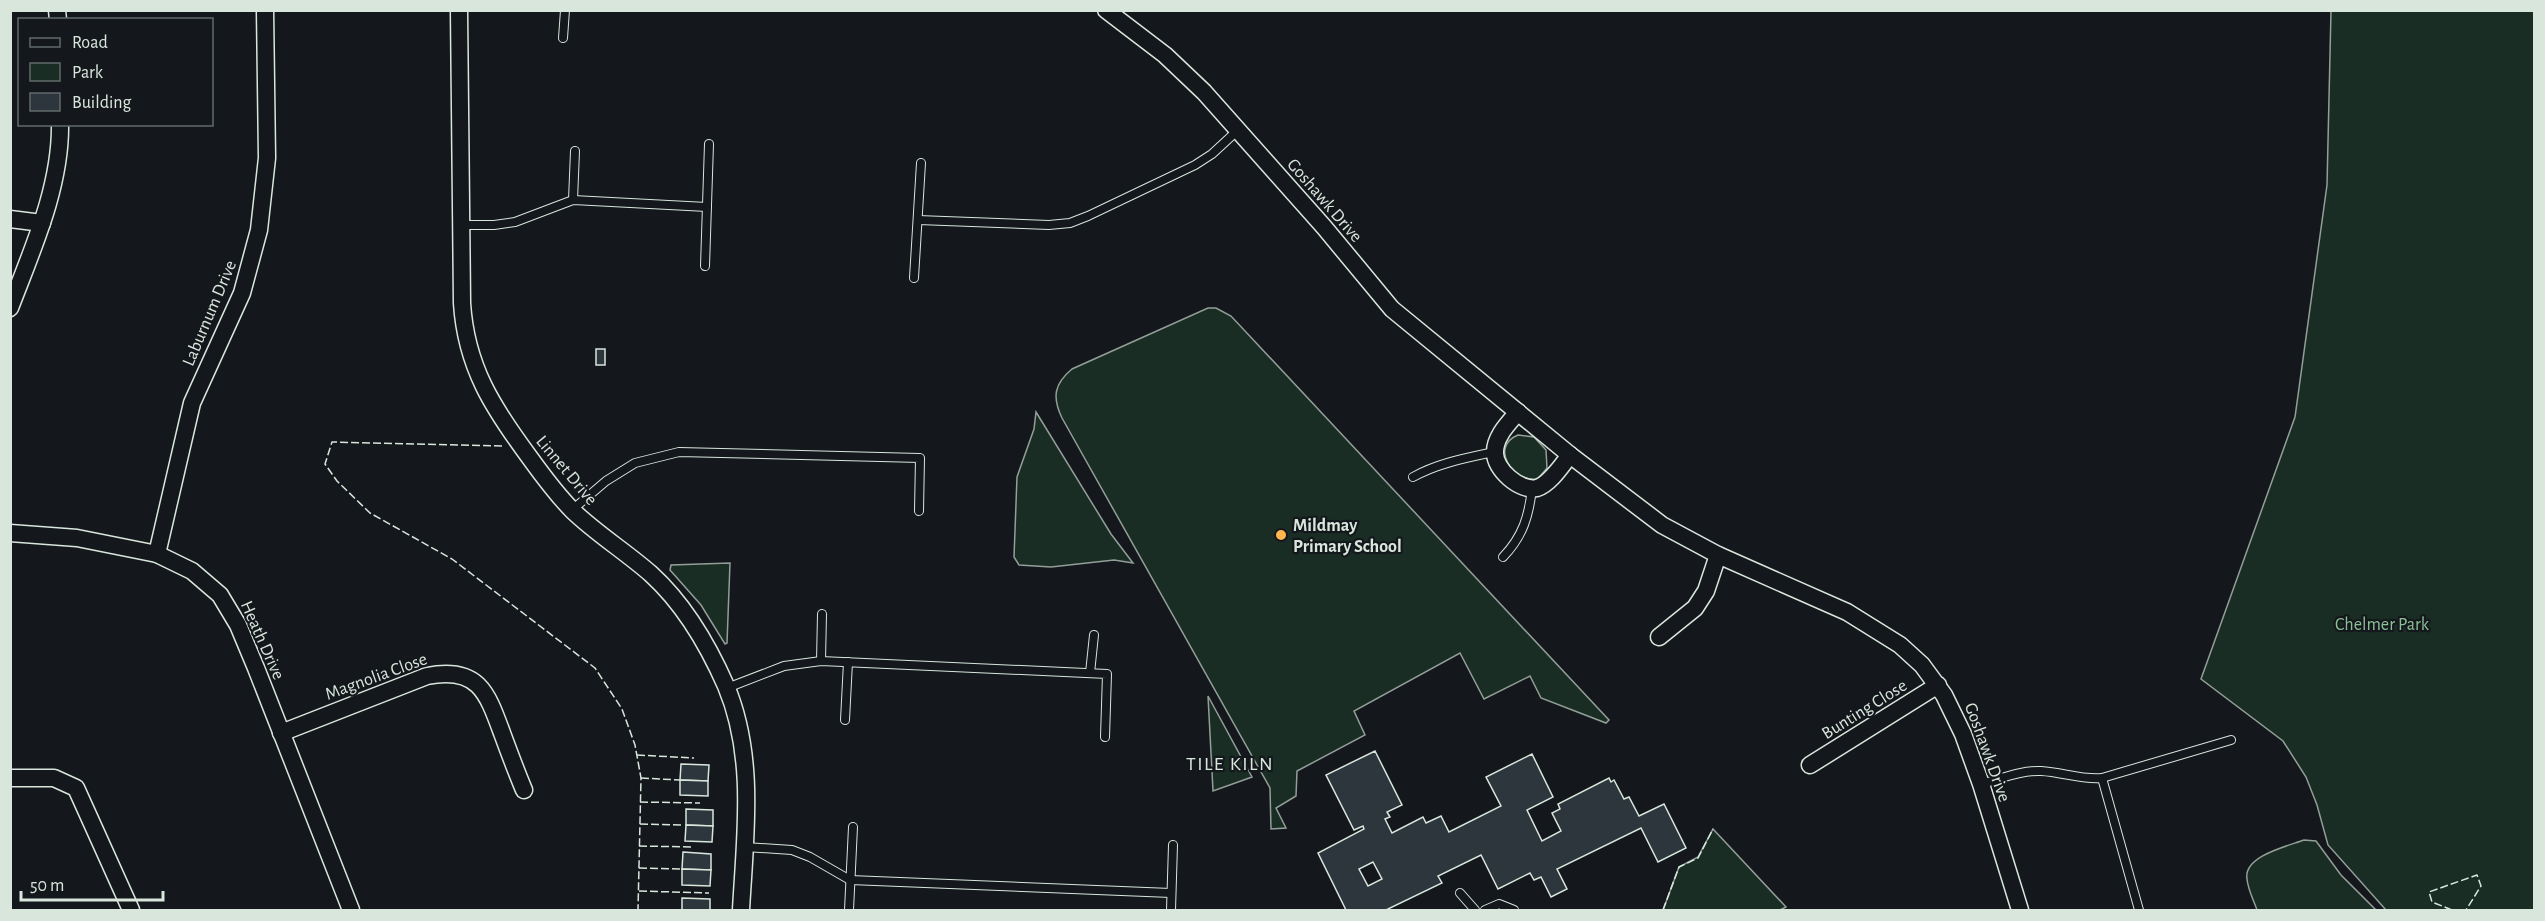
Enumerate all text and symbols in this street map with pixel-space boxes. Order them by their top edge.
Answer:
legend [18,18,213,126]
text: Road [72,34,108,52]
text: Park [72,64,104,82]
text: Building [72,94,132,112]
street label: Goshawk Drive [1283,155,1365,246]
street label: Laburnum Drive [180,258,240,369]
street label: Linnet Drive [532,432,600,509]
place label: Mildmay Primary School [1293,517,1402,556]
marker: Mildmay Primary School [1274,528,1288,542]
street label: Heath Drive [237,598,287,682]
park label: Chelmer Park [2335,616,2430,634]
street label: Magnolia Close [323,650,430,704]
street label: Bunting Close [1819,677,1910,743]
street label: Goshawk Drive [1961,700,2013,804]
district label: TILE KILN [1186,754,1274,774]
scale bar [21,864,164,902]
text: 50 m [30,877,64,895]

